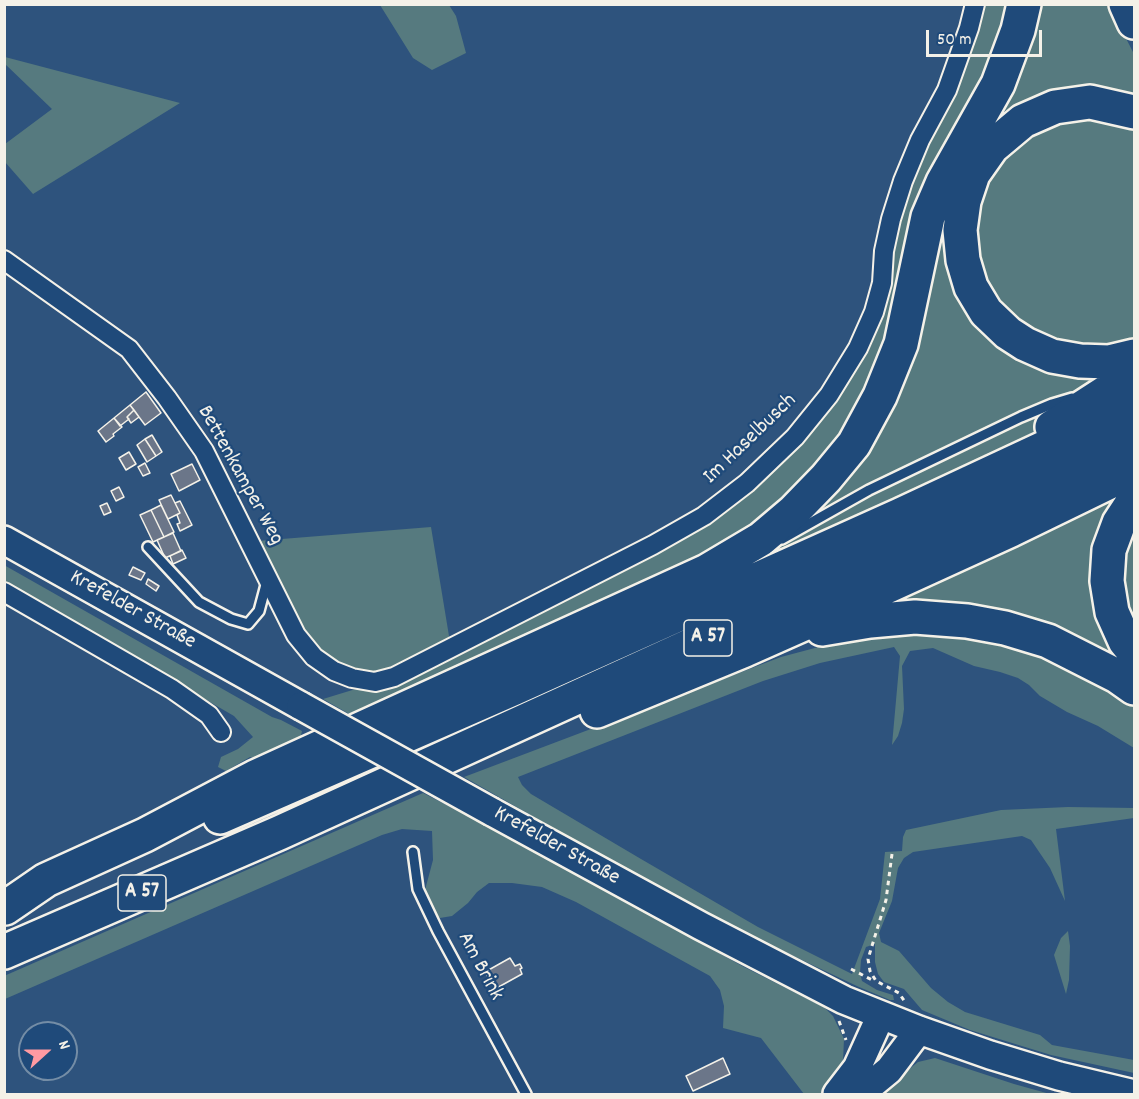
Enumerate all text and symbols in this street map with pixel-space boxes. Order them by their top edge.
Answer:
scale bar [929,18,1044,56]
text: 50 m [937,28,972,53]
street label: Im Haselbusch [699,389,803,491]
street label: Bettenkamper Weg [190,402,288,550]
street label: Krefelder Straße [64,565,200,657]
road number: A 57 [684,620,732,656]
street label: Krefelder Straße [488,801,624,893]
road number: A 57 [118,875,166,911]
street label: Am Brink [450,928,508,1006]
north arrow [18,1021,78,1081]
text: N [51,1037,76,1053]

